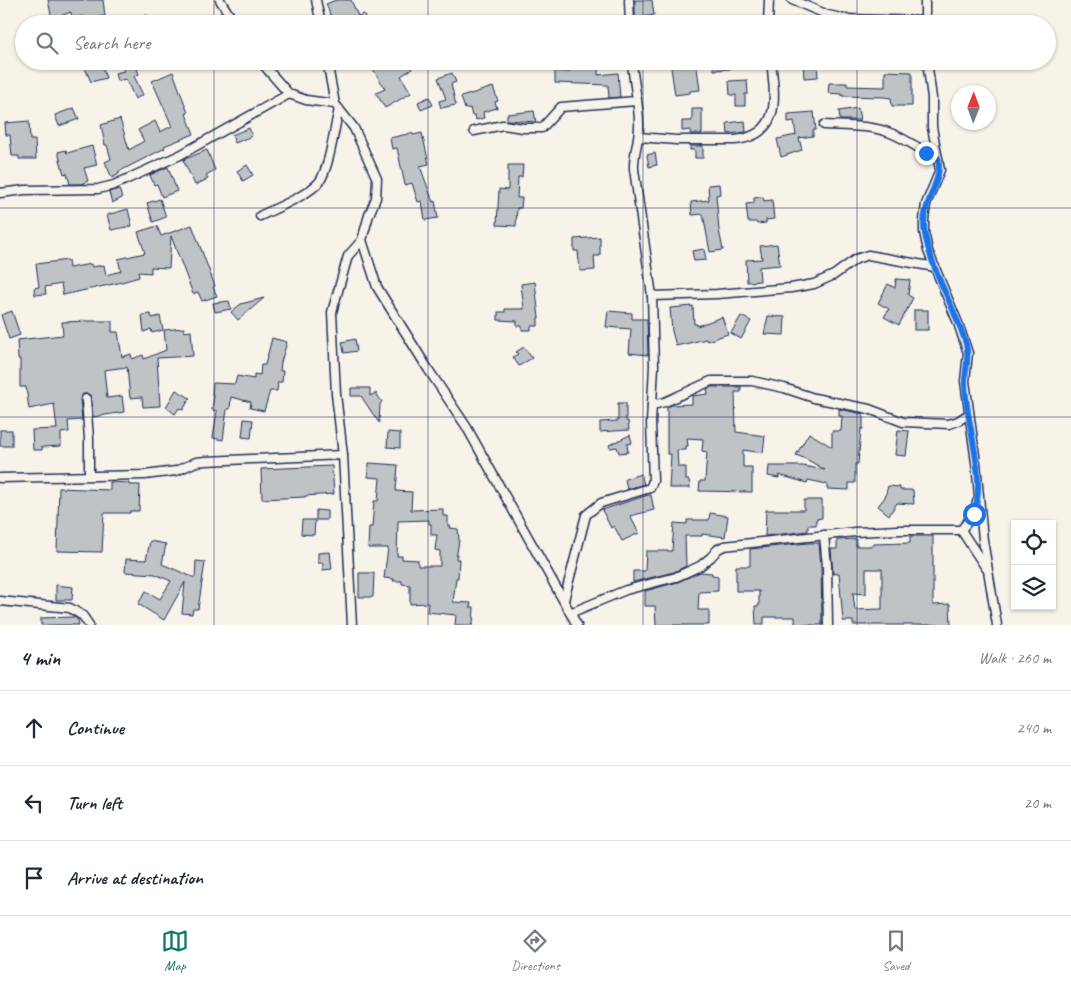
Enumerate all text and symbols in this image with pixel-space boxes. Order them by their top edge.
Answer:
search box [15,15,1056,70]
icon: search [33,29,61,57]
text: Search here [73,31,150,55]
north arrow [951,85,996,130]
route end [915,142,938,165]
route start [963,503,986,526]
map controls [1011,520,1056,610]
button: locate [1011,520,1056,565]
button: layers [1011,565,1056,610]
text: 4 min [20,645,60,671]
text: Walk · 260 m [979,648,1051,668]
icon: ahead [20,714,48,742]
text: Continue [67,716,124,740]
text: 240 m [1017,718,1051,738]
icon: left [20,789,48,817]
text: Turn left [67,791,122,815]
text: 20 m [1024,793,1051,813]
icon: arrive [20,864,48,892]
text: Arrive at destination [67,866,203,890]
tab: Map [161,927,189,974]
tab: Directions [511,927,560,974]
tab: Saved [882,927,910,974]

